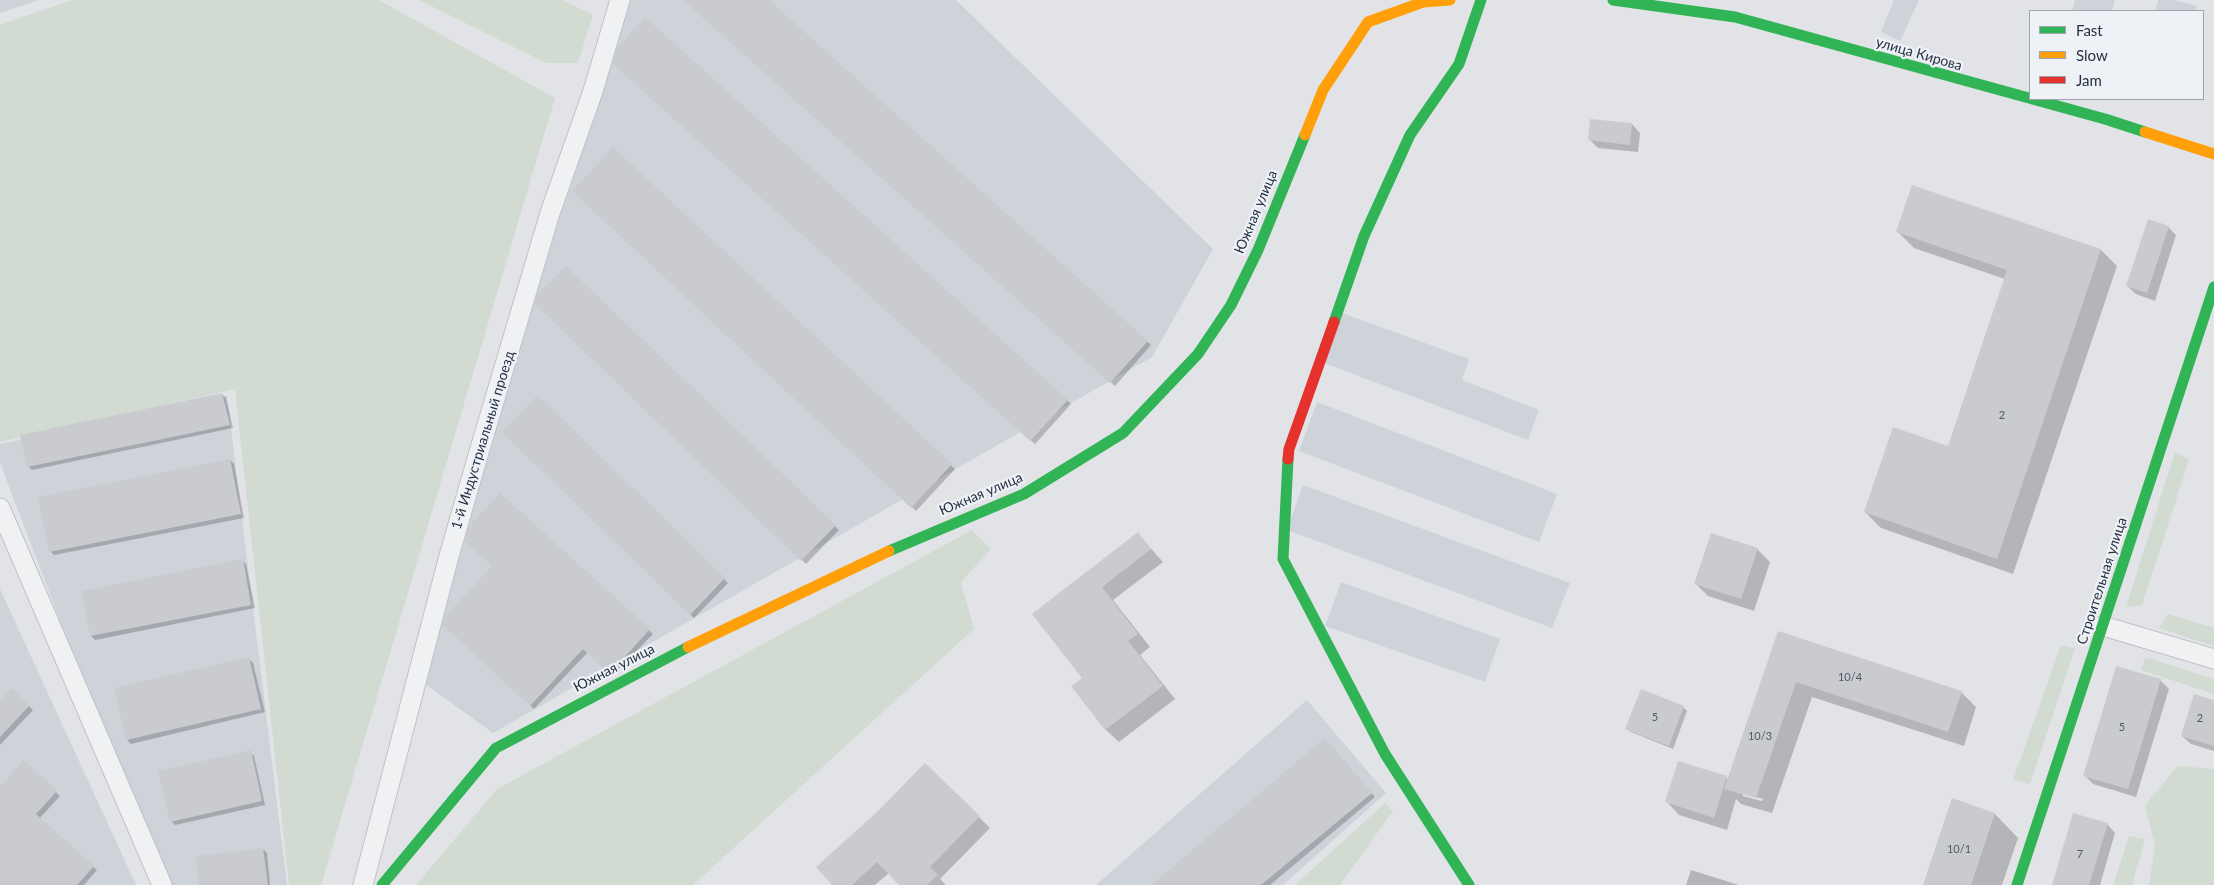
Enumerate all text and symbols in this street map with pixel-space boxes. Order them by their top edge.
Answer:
legend [2029,10,2204,100]
text: Fast [2076,21,2103,39]
street label: улица Кирова [1874,34,1964,74]
text: Slow [2076,46,2108,64]
text: Jam [2076,71,2102,89]
street label: Южная улица [1231,168,1281,256]
street label: 1-й Индустриальный проезд [448,349,518,531]
house number: 2 [1999,408,2005,422]
street label: Южная улица [937,469,1025,519]
street label: Строительная улица [2074,515,2130,647]
street label: Южная улица [571,640,657,696]
house number: 10/4 [1838,670,1862,684]
house number: 5 [1652,710,1658,724]
house number: 2 [2197,711,2203,725]
house number: 5 [2119,720,2125,734]
house number: 10/3 [1748,729,1772,743]
house number: 10/1 [1947,842,1971,856]
house number: 7 [2077,847,2083,861]

